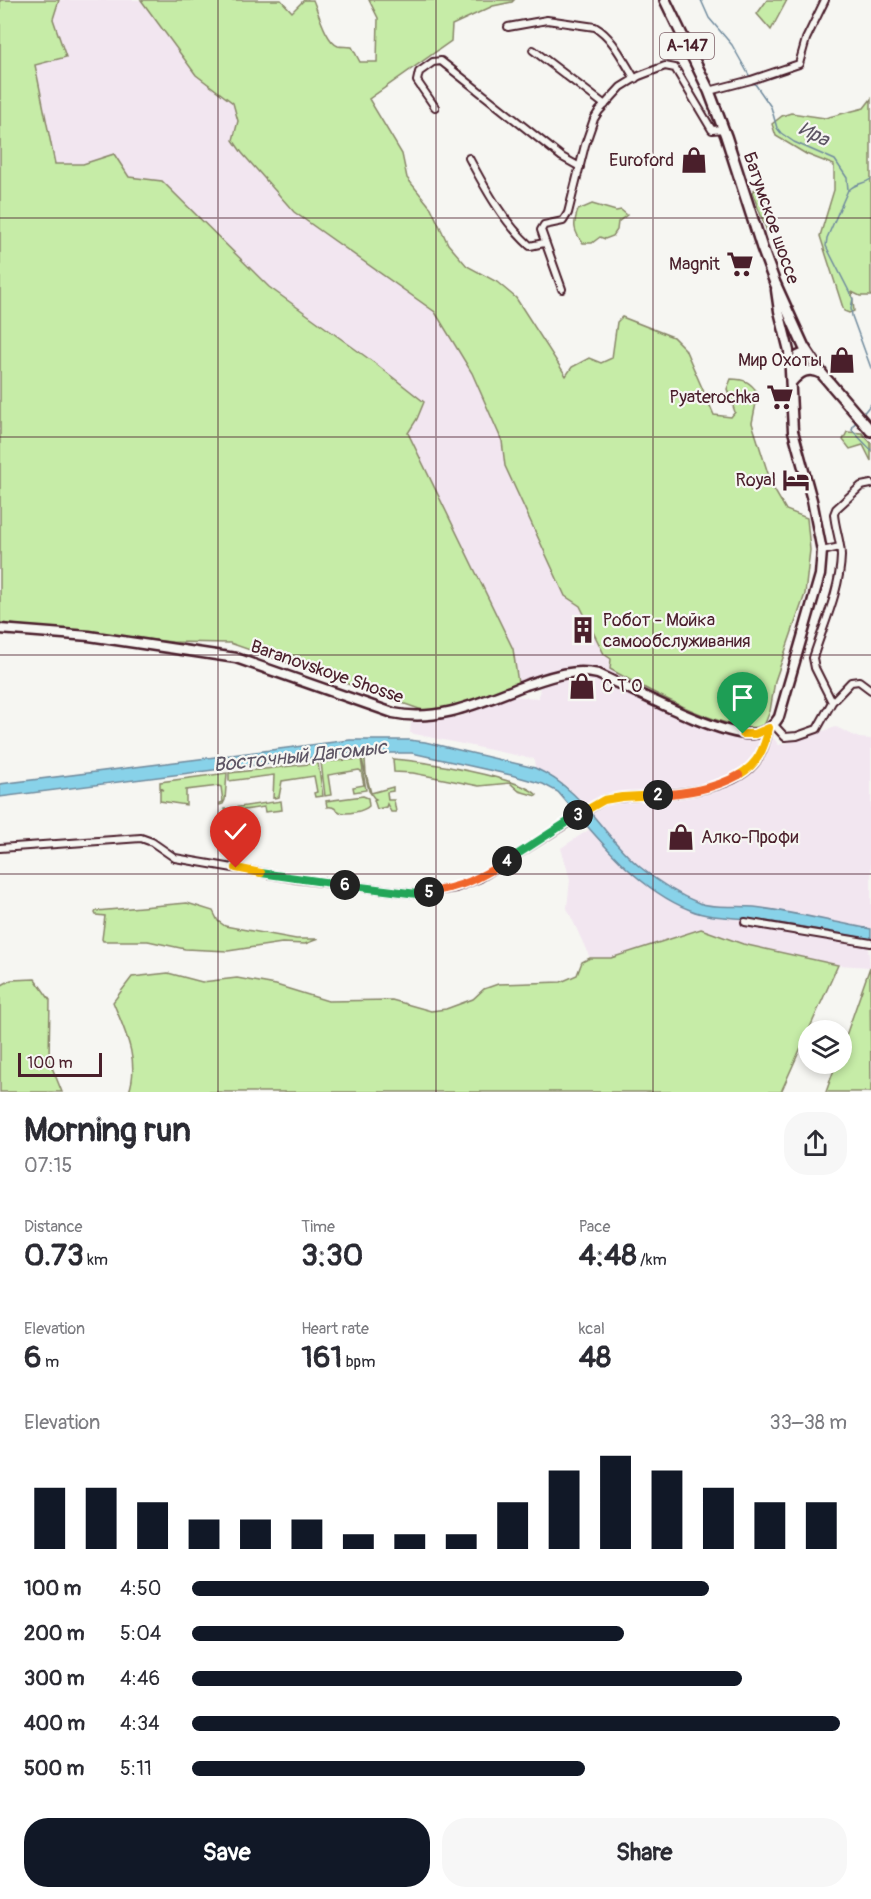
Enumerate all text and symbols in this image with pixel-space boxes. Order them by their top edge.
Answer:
road number: А-147 [660,33,714,59]
water label: Ира [795,116,835,153]
shop icon: Euroford [679,145,709,175]
place label: Euroford [609,149,674,172]
street label: Батумское шоссе [738,149,804,287]
supermarket icon: Magnit [725,249,755,279]
place label: Magnit [669,253,721,276]
shop icon: Мир Охоты [827,345,857,375]
place label: Мир Охоты [738,349,822,372]
supermarket icon: Pyaterochka [765,382,795,412]
place label: Pyaterochka [669,386,760,409]
hotel icon: Royal [781,465,811,495]
place label: Royal [736,469,776,492]
place label: Робот - Мойка самообслуживания [603,609,751,653]
building icon: Робот - Мойка самообслуживания [568,615,598,645]
street label: Baranovskoye Shosse [248,635,407,709]
shop icon: С Т О [567,671,597,701]
pin [717,672,768,734]
place label: С Т О [602,675,642,698]
icon: arrive [726,681,759,714]
water label: Восточный Дагомыс [212,734,389,778]
pin: 2 [643,780,673,810]
text: 2 [654,785,662,805]
pin: 3 [563,800,593,830]
text: 3 [574,805,582,825]
pin [210,806,261,868]
icon: check [219,815,252,848]
shop icon: Алко-Профи [666,822,696,852]
place label: Алко-Профи [701,826,798,849]
pin: 4 [492,846,522,876]
text: 4 [502,851,512,871]
pin: 6 [330,870,360,900]
text: 6 [340,875,350,895]
pin: 5 [414,877,444,907]
text: 5 [425,882,433,902]
map controls [798,1020,852,1074]
button: layers [798,1020,852,1074]
scale bar [18,1050,102,1078]
text: 100 m [27,1053,73,1073]
text: Morning run [24,1110,191,1151]
button: share [784,1112,847,1175]
text: 07:15 [24,1153,72,1178]
text: Distance [24,1217,83,1237]
text: Time [301,1217,335,1237]
text: Pace [579,1217,610,1237]
text: 0.73 [24,1237,84,1274]
text: 3:30 [301,1237,363,1274]
text: 4:48 [579,1237,637,1274]
text: km [84,1250,108,1270]
text: /km [637,1250,667,1270]
text: Elevation [24,1319,85,1339]
text: Heart rate [301,1319,369,1339]
text: kcal [579,1319,605,1339]
text: 6 [24,1339,41,1376]
text: 161 [301,1339,342,1376]
text: 48 [579,1339,611,1376]
text: m [41,1352,59,1372]
text: bpm [342,1352,375,1372]
text: Elevation [24,1410,100,1435]
text: 33–38 m [770,1410,847,1435]
text: 100 m [24,1576,81,1601]
text: 4:50 [120,1576,161,1601]
text: 200 m [24,1621,85,1646]
text: 5:04 [120,1621,161,1646]
text: 300 m [24,1666,85,1691]
text: 4:46 [120,1666,160,1691]
text: 400 m [24,1711,85,1736]
text: 4:34 [120,1711,160,1736]
text: 500 m [24,1756,84,1781]
text: 5:11 [120,1756,152,1781]
button: Save [24,1818,430,1887]
button: Share [442,1818,847,1887]

